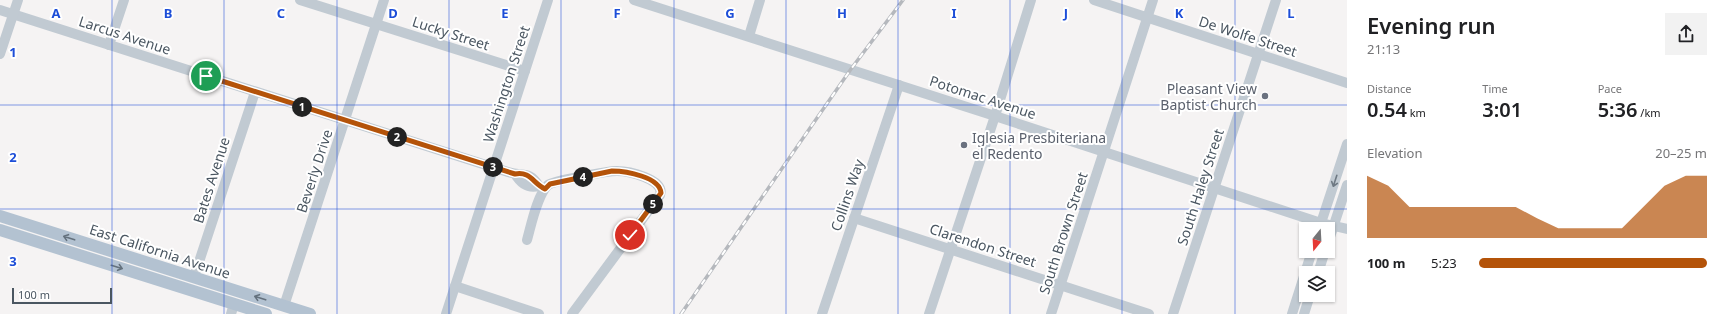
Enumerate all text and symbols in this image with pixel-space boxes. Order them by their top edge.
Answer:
text: A [52,4,61,22]
text: B [164,4,172,22]
text: C [277,4,285,22]
text: D [388,4,398,22]
text: E [501,4,509,22]
text: F [613,4,621,22]
text: G [725,4,735,22]
text: H [837,4,847,22]
text: I [951,4,957,22]
text: J [1063,4,1068,22]
text: K [1175,4,1184,22]
text: L [1287,4,1295,22]
text: Evening run [1367,10,1496,40]
street label: Larcus Avenue [77,11,173,59]
street label: De Wolfe Street [1197,11,1299,61]
street label: Lucky Street [410,12,492,54]
button: share [1665,13,1707,55]
street label: Washington Street [478,23,534,145]
text: 21:13 [1367,40,1400,58]
text: 1 [9,43,17,61]
pin [189,59,223,93]
icon: arrive [195,65,217,87]
street label: Potomac Avenue [927,71,1039,123]
place label: Pleasant View Baptist Church [1160,79,1257,114]
text: Distance [1367,81,1412,96]
text: Time [1482,81,1508,96]
text: Pace [1598,81,1622,96]
marker: Pleasant View Baptist Church [1260,91,1270,101]
text: 0.54 [1367,96,1407,123]
text: 3:01 [1482,96,1522,123]
text: 5:36 [1598,96,1638,123]
pin: 1 [292,97,312,117]
text: 1 [299,99,305,114]
text: km [1407,105,1426,120]
text: /km [1638,105,1661,120]
street label: South Haley Street [1172,126,1228,248]
street label: Beverly Drive [292,127,336,215]
pin: 2 [387,127,407,147]
place label: Iglesia Presbiteriana el Redento [972,128,1106,163]
text: 2 [394,129,400,144]
street label: Bates Avenue [188,134,234,225]
marker: Iglesia Presbiteriana el Redento [959,140,969,150]
text: Elevation [1367,144,1423,162]
text: 20–25 m [1655,144,1707,162]
text: 2 [9,148,17,166]
street label: Collins Way [826,156,868,233]
pin: 3 [483,157,503,177]
text: 3 [490,159,496,174]
pin: 4 [573,167,593,187]
text: 4 [580,169,586,184]
street label: South Brown Street [1034,170,1092,296]
one-way arrow [1331,174,1338,187]
pin: 5 [643,194,663,214]
text: 5 [650,196,656,211]
pin [613,218,647,252]
street label: East California Avenue [87,219,233,283]
street label: Clarendon Street [927,219,1039,271]
north arrow [1299,222,1335,258]
map controls [1299,222,1335,302]
icon: check [619,224,641,246]
one-way arrow [63,233,75,241]
text: 3 [9,252,17,270]
text: 100 m [1367,254,1405,272]
text: 5:23 [1431,254,1457,272]
one-way arrow [111,264,124,271]
button: layers [1299,266,1335,302]
scale bar [12,286,112,305]
text: 100 m [18,287,50,302]
one-way arrow [253,294,266,301]

